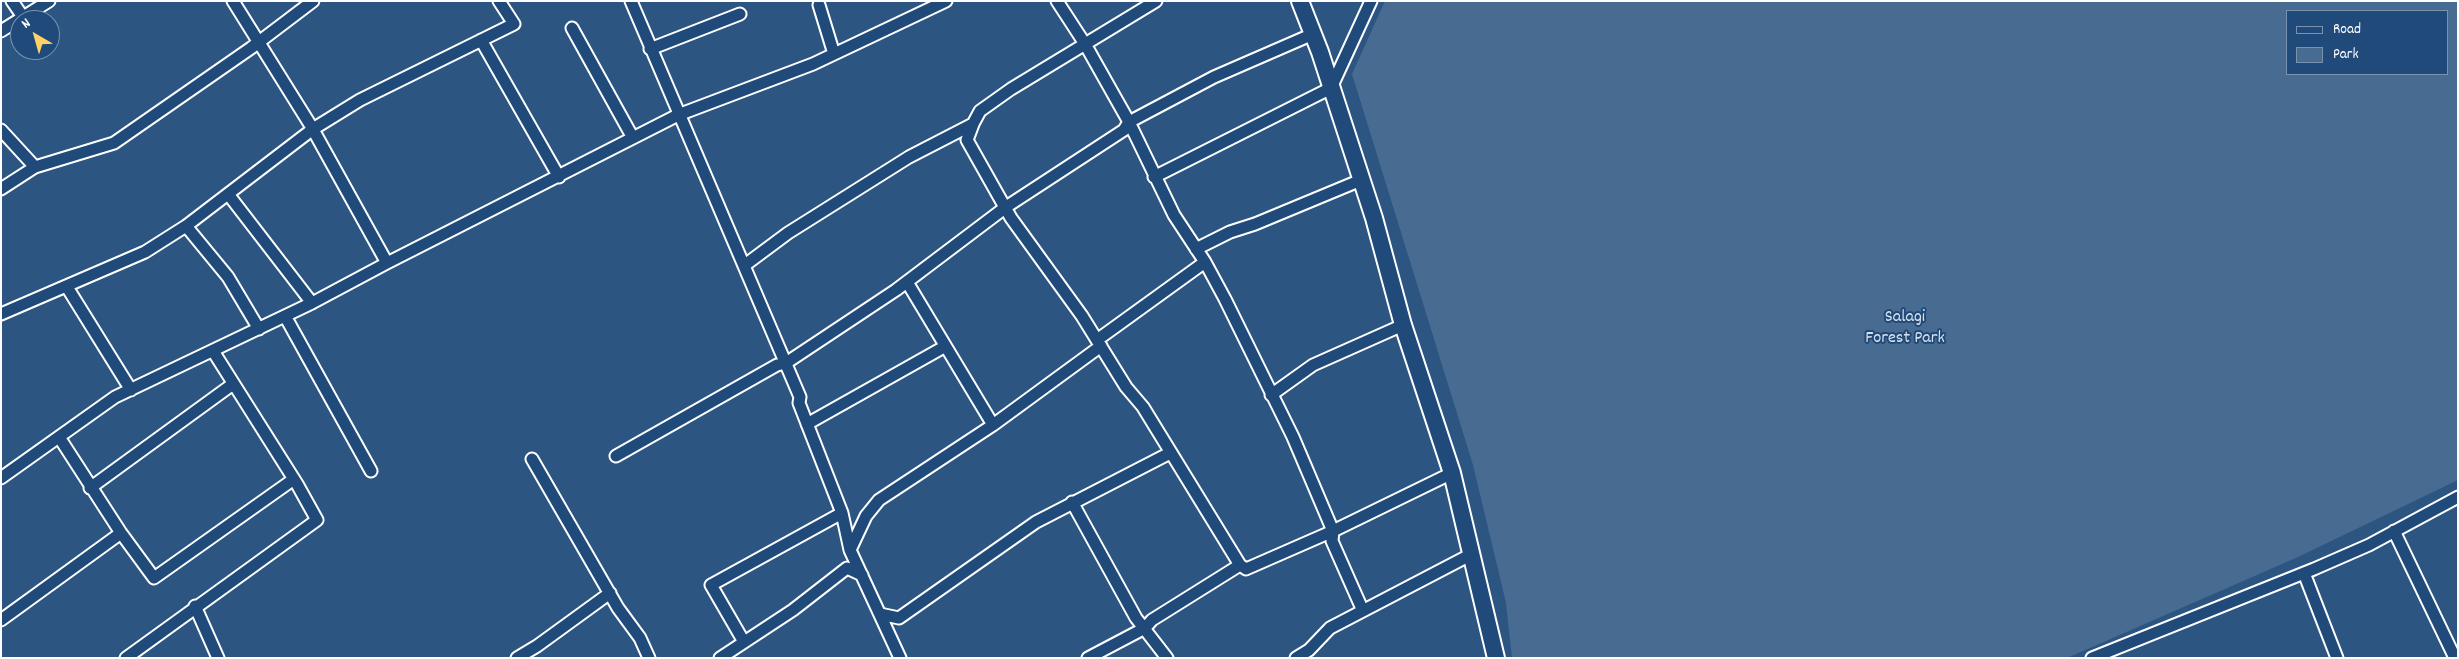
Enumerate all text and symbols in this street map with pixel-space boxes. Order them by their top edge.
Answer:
north arrow [10,10,60,60]
legend [2286,10,2449,75]
text: N [17,14,35,34]
text: Road [2333,19,2361,41]
text: Park [2333,44,2359,66]
park label: Salagi Forest Park [1865,308,1945,350]

